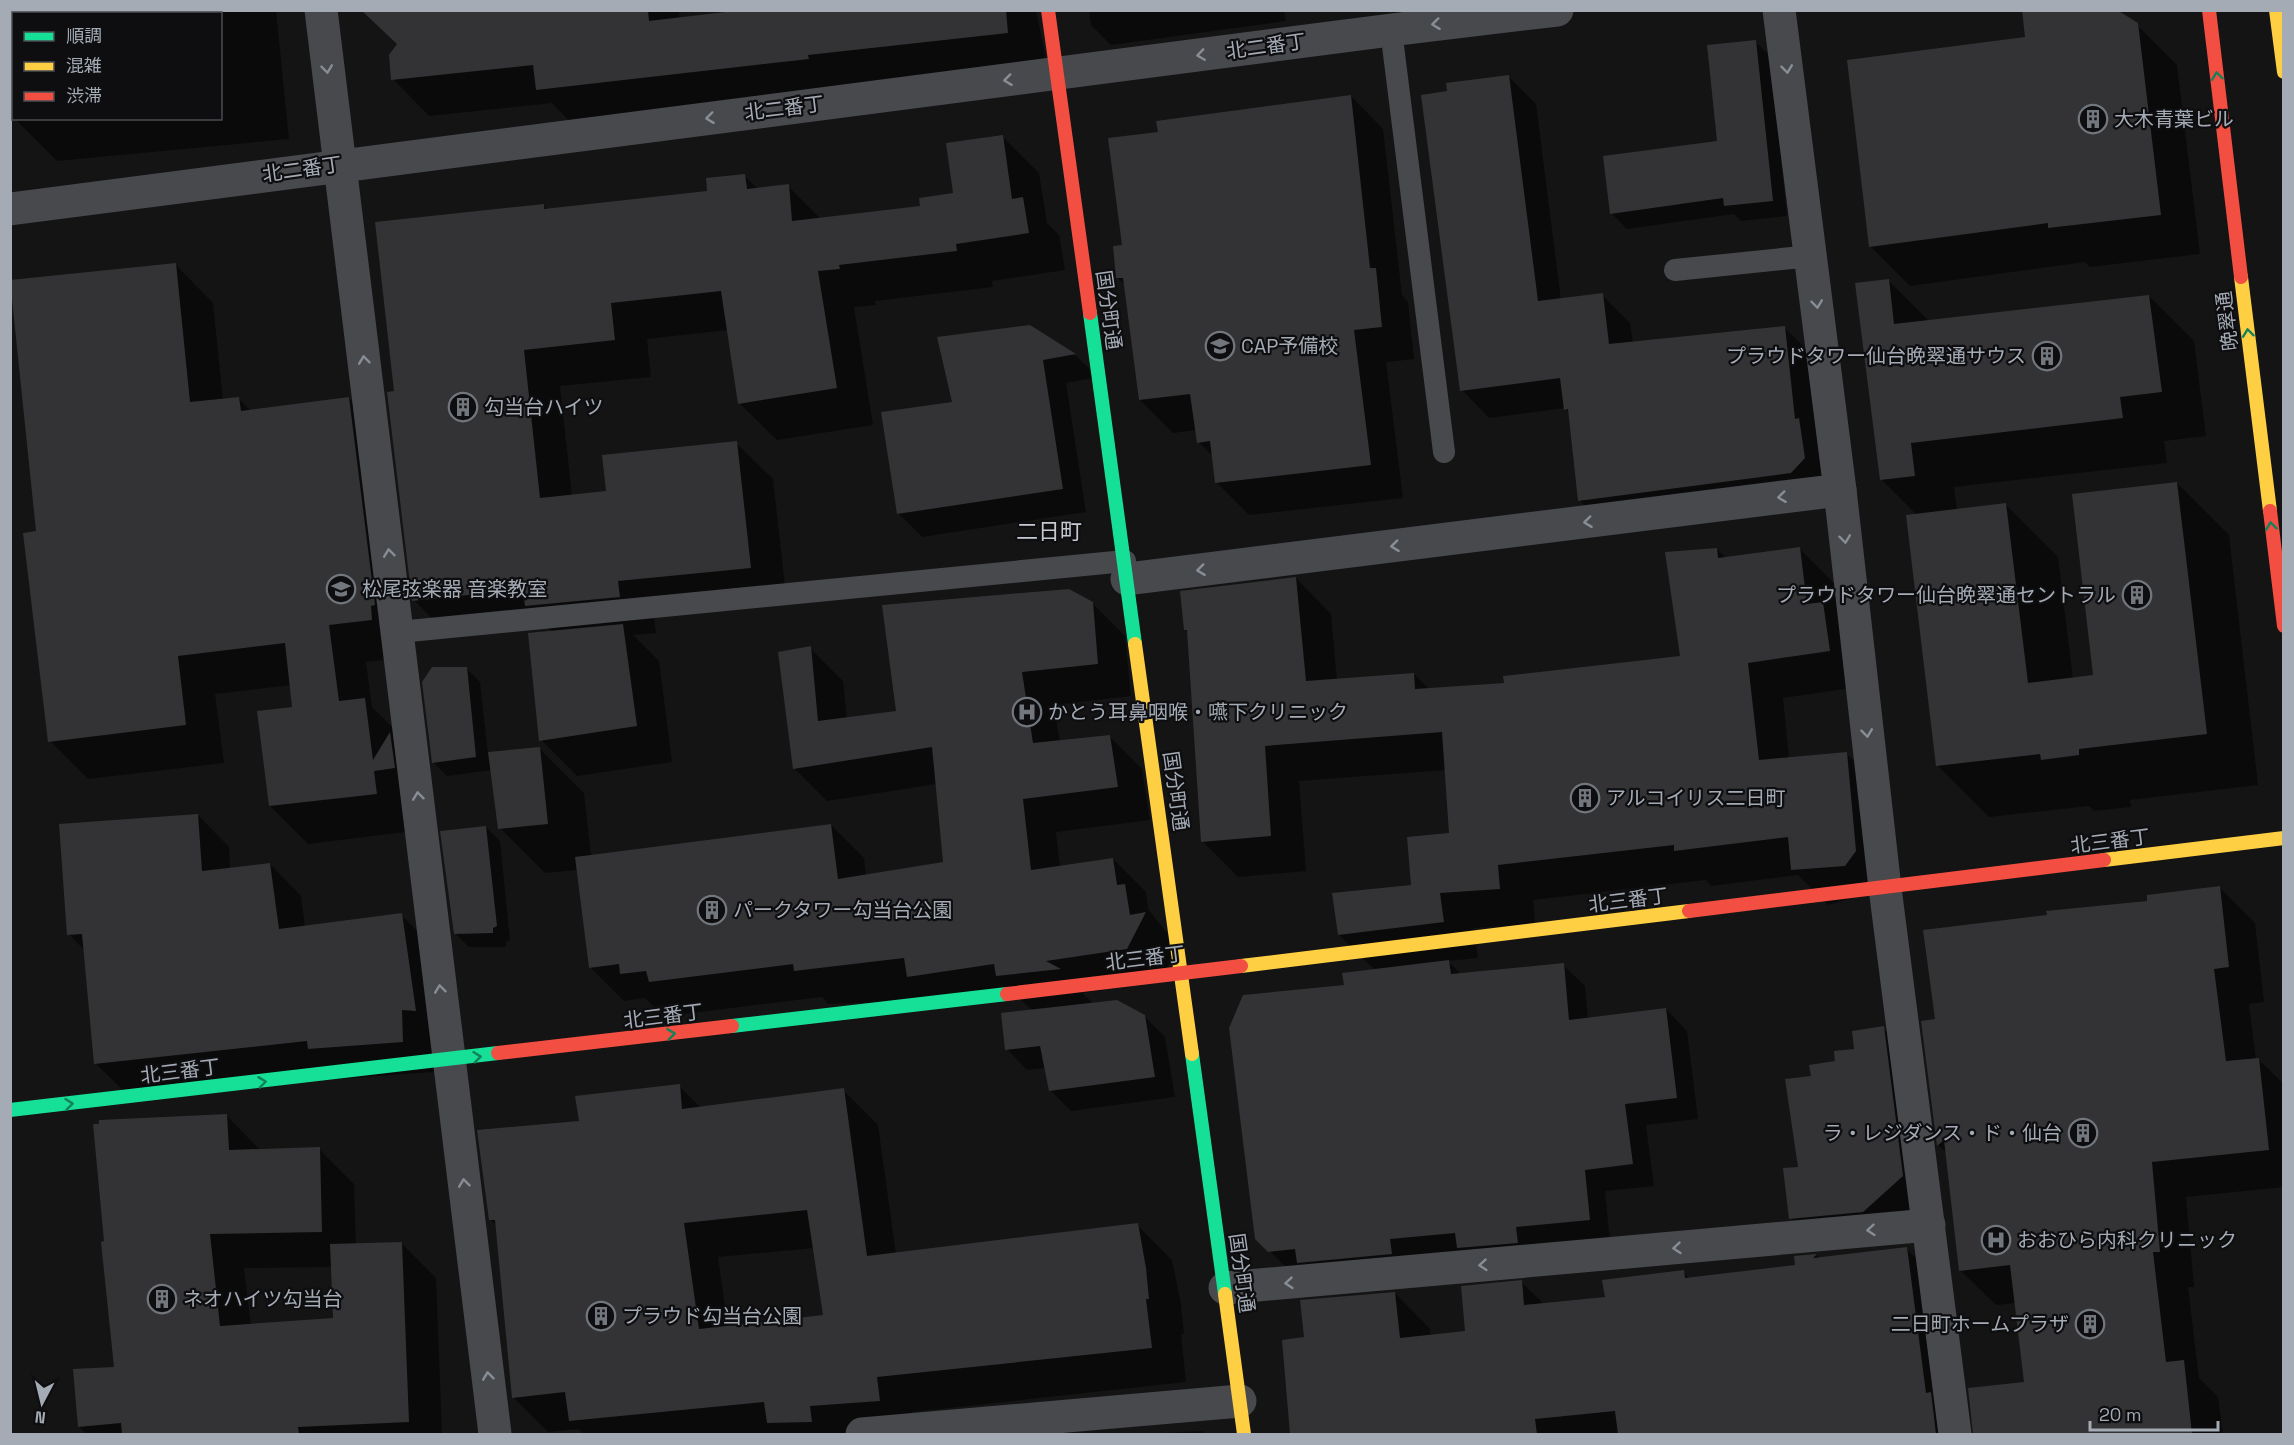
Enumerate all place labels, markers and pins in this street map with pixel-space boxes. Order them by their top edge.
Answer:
building icon: 大木青葉ビル [2077,103,2109,135]
place label: 大木青葉ビル [2114,106,2234,132]
school or university icon: CAP予備校 [1204,330,1236,362]
place label: CAP予備校 [1241,333,1338,359]
building icon: プラウドタワー仙台晩翠通サウス [2031,340,2063,372]
place label: プラウドタワー仙台晩翠通サウス [1726,343,2026,369]
building icon: 勾当台ハイツ [447,391,479,423]
place label: 勾当台ハイツ [484,394,604,420]
school or university icon: 松尾弦楽器 音楽教室 [325,573,357,605]
place label: 松尾弦楽器 音楽教室 [362,576,547,602]
building icon: プラウドタワー仙台晩翠通セントラル [2121,579,2153,611]
place label: プラウドタワー仙台晩翠通セントラル [1776,582,2116,608]
hospital icon: かとう耳鼻咽喉・嚥下クリニック [1011,696,1043,728]
place label: かとう耳鼻咽喉・嚥下クリニック [1048,699,1348,725]
building icon: アルコイリス二日町 [1569,782,1601,814]
place label: アルコイリス二日町 [1606,785,1785,811]
building icon: パークタワー勾当台公園 [696,894,728,926]
place label: パークタワー勾当台公園 [733,897,952,923]
building icon: ラ・レジダンス・ド・仙台 [2067,1117,2099,1149]
place label: ラ・レジダンス・ド・仙台 [1823,1120,2062,1146]
hospital icon: おおひら内科クリニック [1980,1224,2012,1256]
place label: おおひら内科クリニック [2017,1227,2237,1253]
building icon: ネオハイツ勾当台 [146,1283,178,1315]
place label: ネオハイツ勾当台 [183,1286,343,1312]
building icon: プラウド勾当台公園 [585,1300,617,1332]
place label: プラウド勾当台公園 [622,1303,802,1329]
building icon: 二日町ホームプラザ [2074,1308,2106,1340]
place label: 二日町ホームプラザ [1891,1311,2069,1337]

